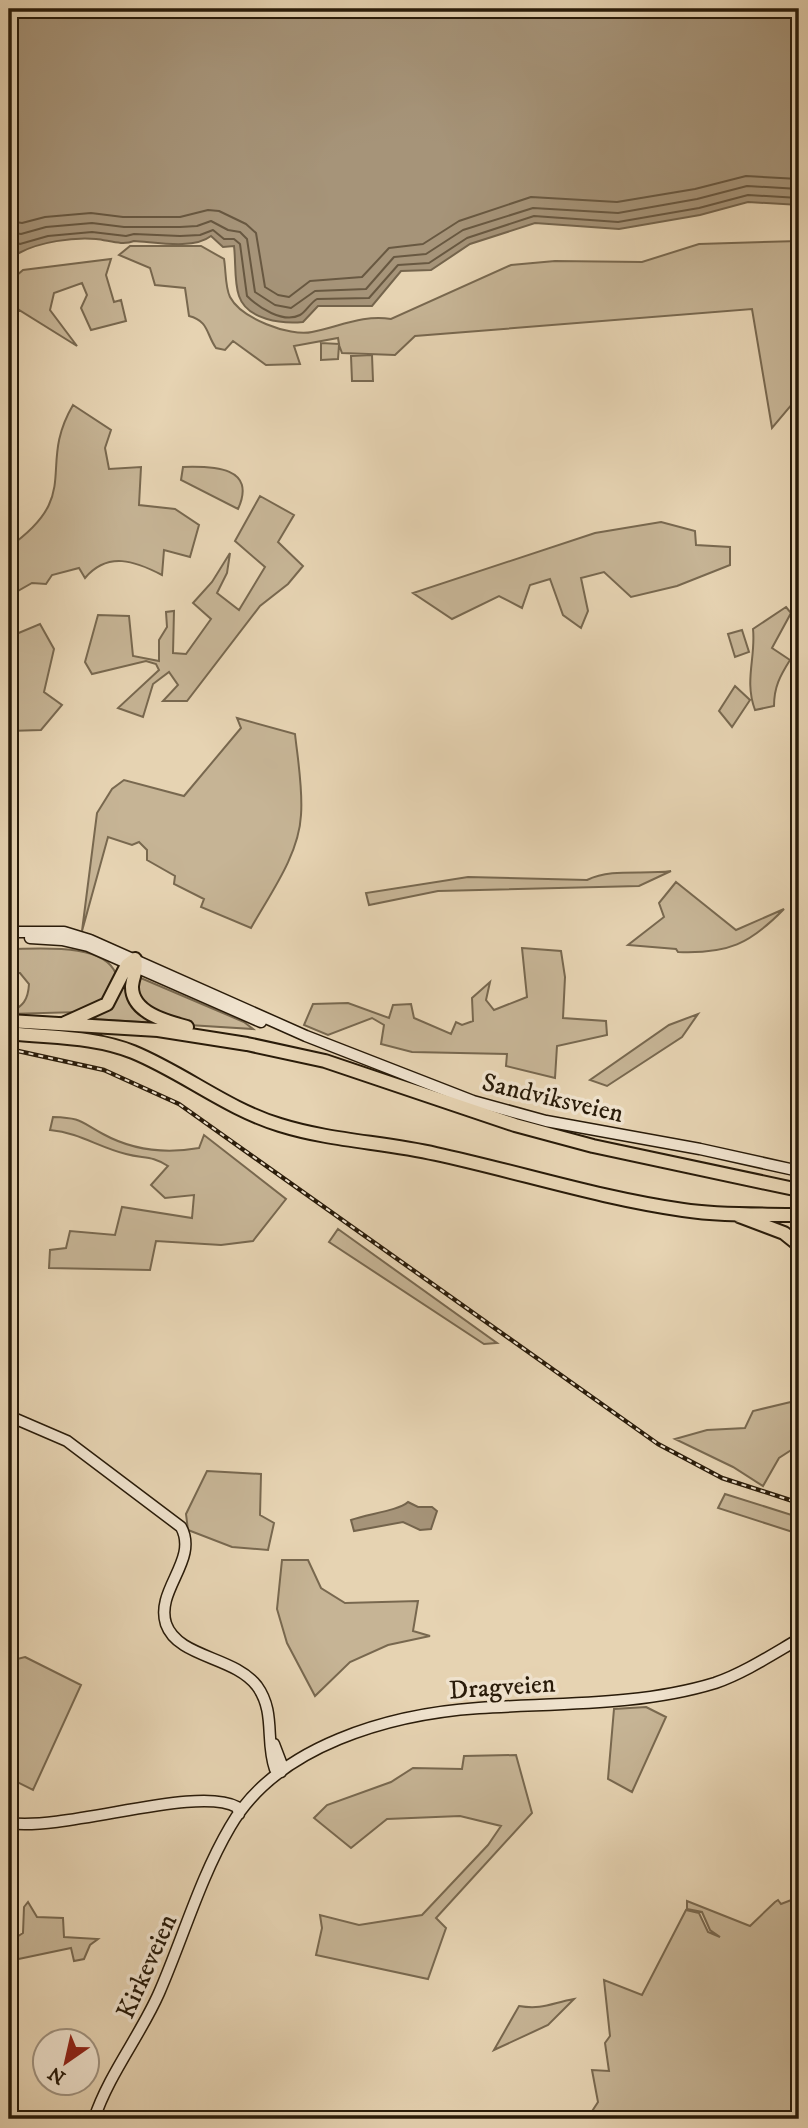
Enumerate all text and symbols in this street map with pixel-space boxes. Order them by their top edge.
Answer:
street label: Sandviksveien [479,1066,627,1131]
street label: Dragveien [448,1667,557,1708]
street label: Kirkeveien [110,1909,185,2024]
north arrow [32,2026,102,2096]
text: N [44,2061,70,2089]

